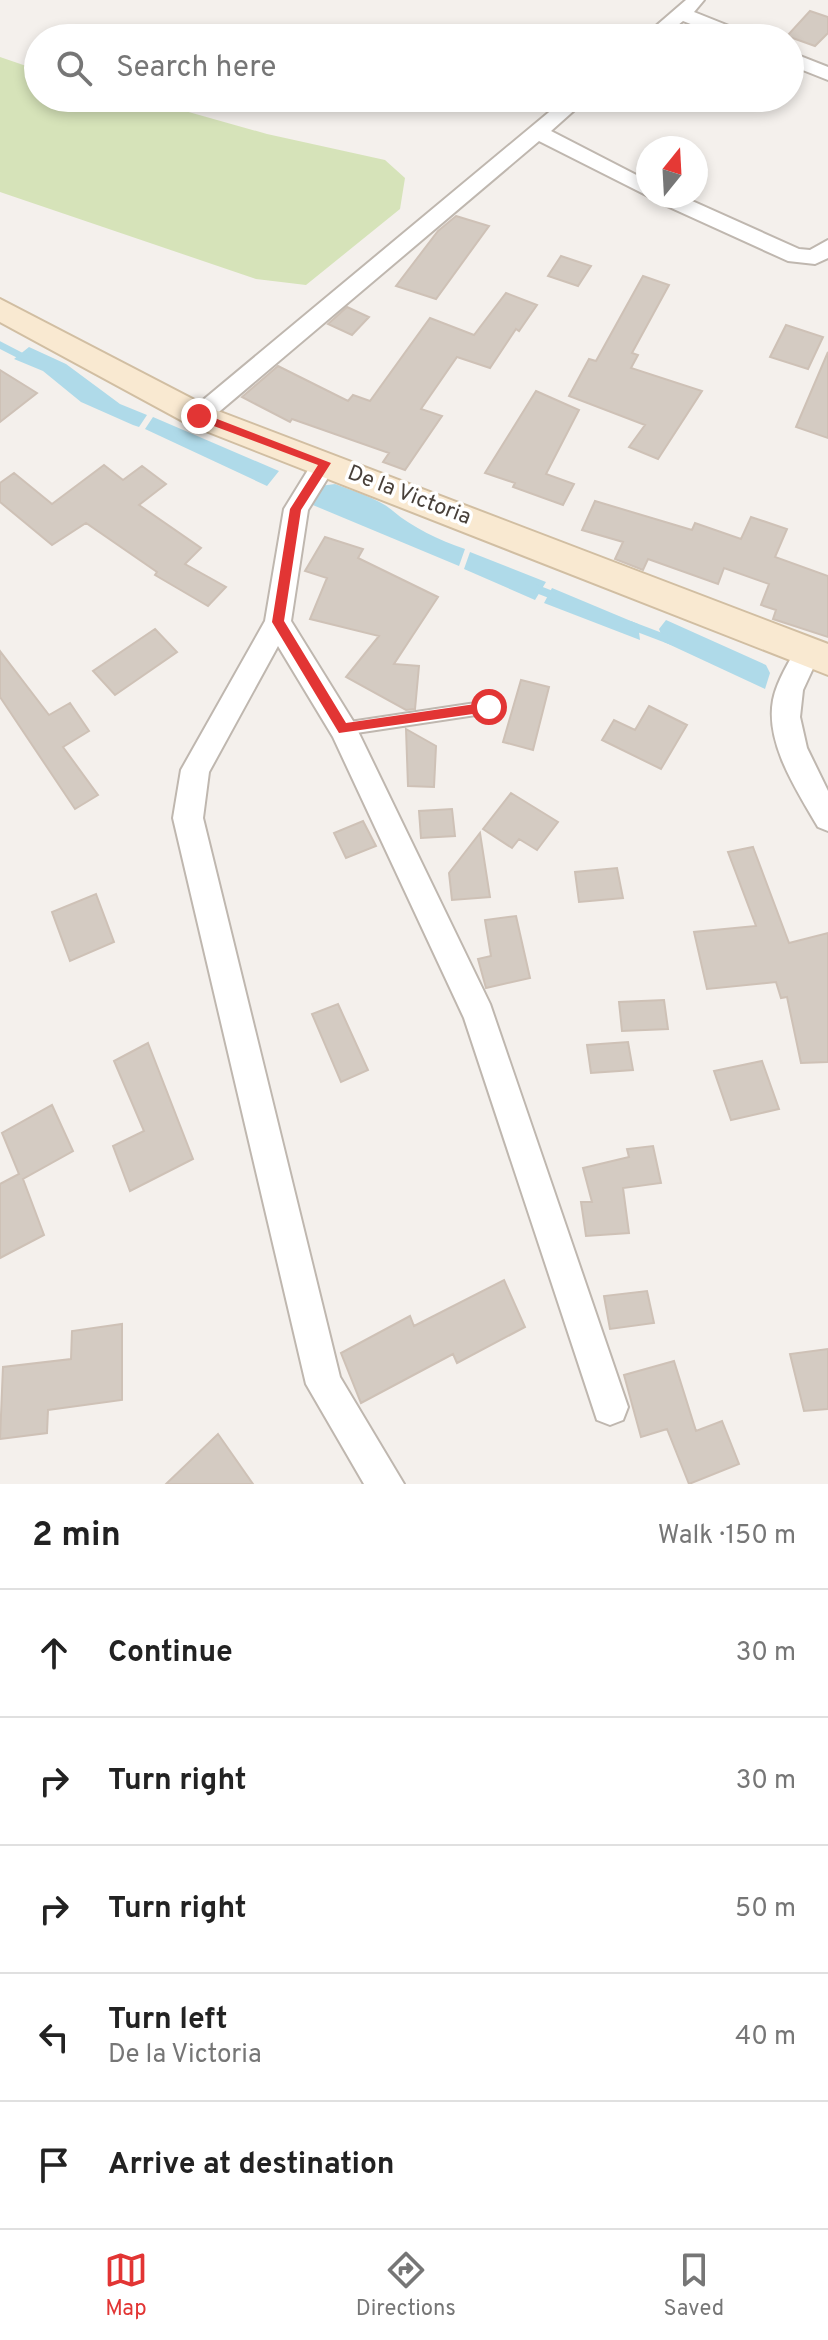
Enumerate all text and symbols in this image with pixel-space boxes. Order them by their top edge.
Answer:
search box [24,24,804,112]
icon: search [52,46,96,90]
text: Search here [116,50,276,87]
north arrow [636,136,708,208]
route end [181,398,217,434]
street label: De la Victoria [343,460,475,532]
route start [471,689,507,725]
text: 2 min [32,1515,121,1558]
text: Walk · 150 m [658,1520,796,1553]
icon: ahead [32,1631,76,1675]
text: Continue [108,1635,233,1672]
text: 30 m [736,1637,796,1670]
icon: right [32,1759,76,1803]
text: Turn right [108,1763,246,1800]
text: 30 m [736,1765,796,1798]
icon: right [32,1887,76,1931]
text: Turn right [108,1891,246,1928]
text: 50 m [735,1893,796,1926]
text: Turn left [108,2002,228,2039]
icon: left [32,2015,76,2059]
text: 40 m [735,2021,796,2054]
text: De la Victoria [108,2039,262,2072]
icon: arrive [32,2143,76,2187]
text: Arrive at destination [108,2147,394,2184]
tab: Map [104,2248,148,2323]
tab: Directions [356,2248,456,2323]
tab: Saved [664,2248,724,2323]

